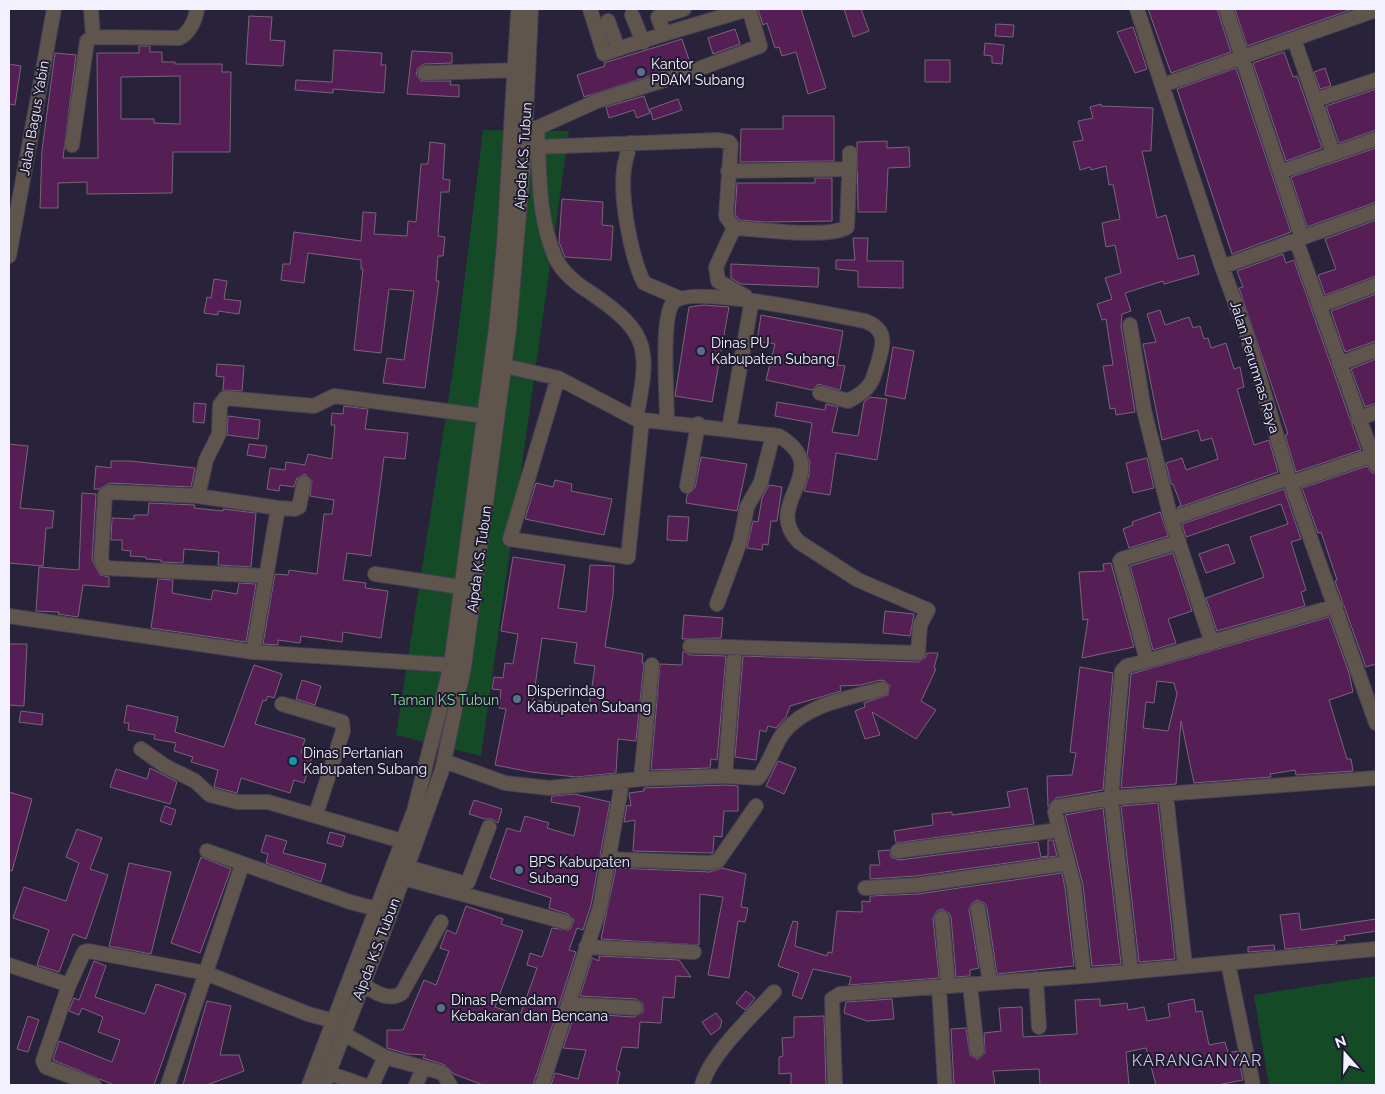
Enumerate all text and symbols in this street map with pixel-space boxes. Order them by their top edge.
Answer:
place label: Kantor PDAM Subang [651,56,745,88]
street label: Jalan Bagus Yabin [16,59,52,177]
marker: Kantor PDAM Subang [635,66,647,78]
street label: Aipda K.S. Tubun [511,102,535,210]
street label: Jalan Perumnas Raya [1227,299,1283,435]
place label: Dinas PU Kabupaten Subang [711,335,835,367]
marker: Dinas PU Kabupaten Subang [695,345,707,357]
street label: Aipda K.S. Tubun [464,505,494,613]
place label: Disperindag Kabupaten Subang [527,683,651,715]
park label: Taman KS Tubun [391,692,499,708]
marker: Disperindag Kabupaten Subang [511,693,523,705]
place label: Dinas Pertanian Kabupaten Subang [303,745,427,777]
marker: Dinas Pertanian Kabupaten Subang [287,755,299,767]
place label: BPS Kabupaten Subang [529,854,630,886]
marker: BPS Kabupaten Subang [513,864,525,876]
street label: Aipda K.S. Tubun [349,896,403,1002]
place label: Dinas Pemadam Kebakaran dan Bencana [451,992,608,1024]
marker: Dinas Pemadam Kebakaran dan Bencana [435,1002,447,1014]
north arrow [1320,1029,1370,1079]
text: N [1333,1032,1348,1051]
district label: KARANGANYAR [1132,1051,1262,1070]

